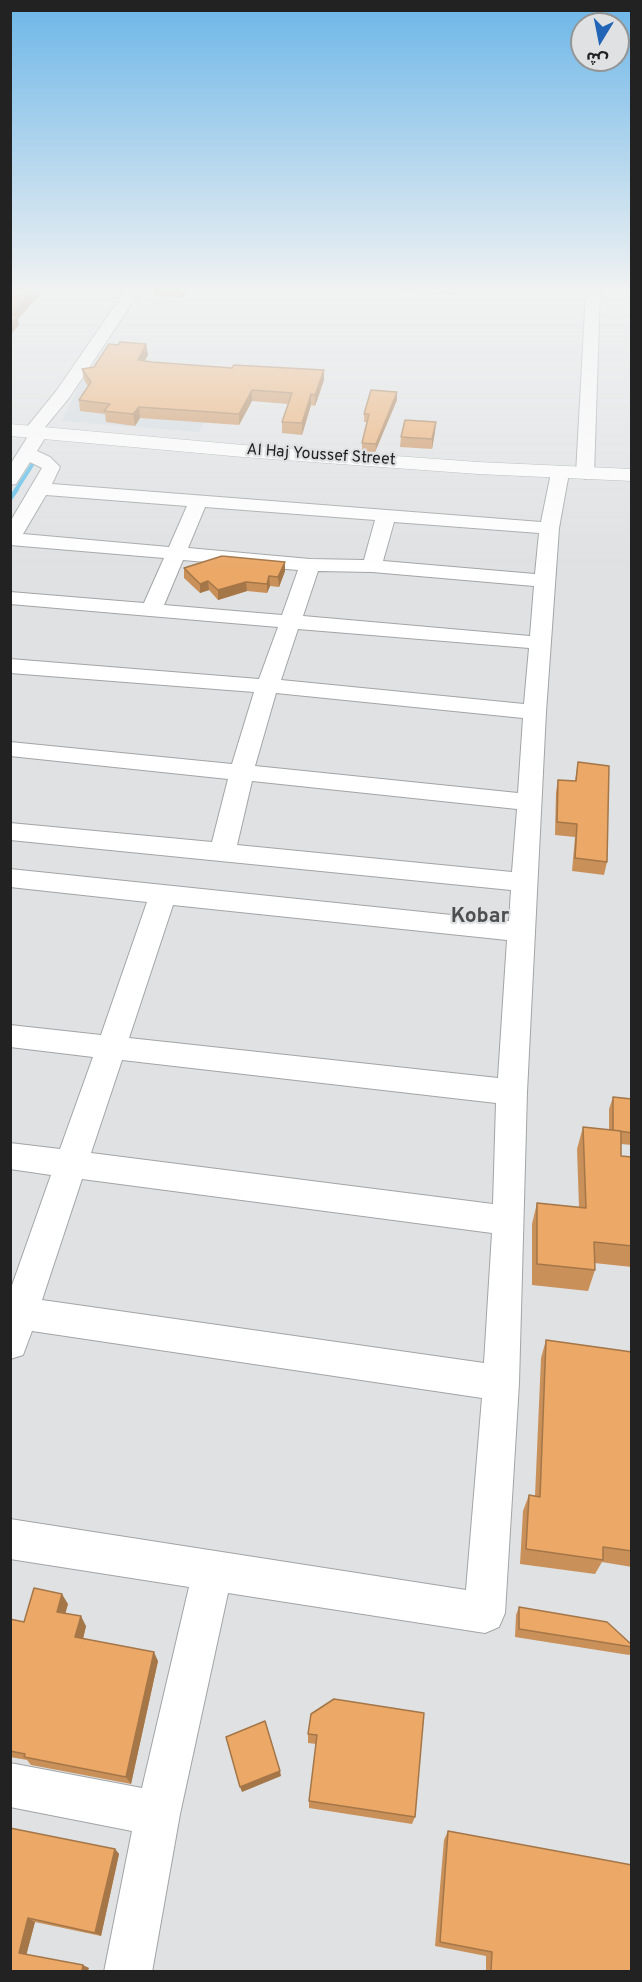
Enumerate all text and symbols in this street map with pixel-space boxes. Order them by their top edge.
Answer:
north arrow [570,12,630,72]
text: ش [585,46,610,70]
street label: Al Haj Youssef Street [246,441,396,471]
district label: Kobar [451,905,509,931]

